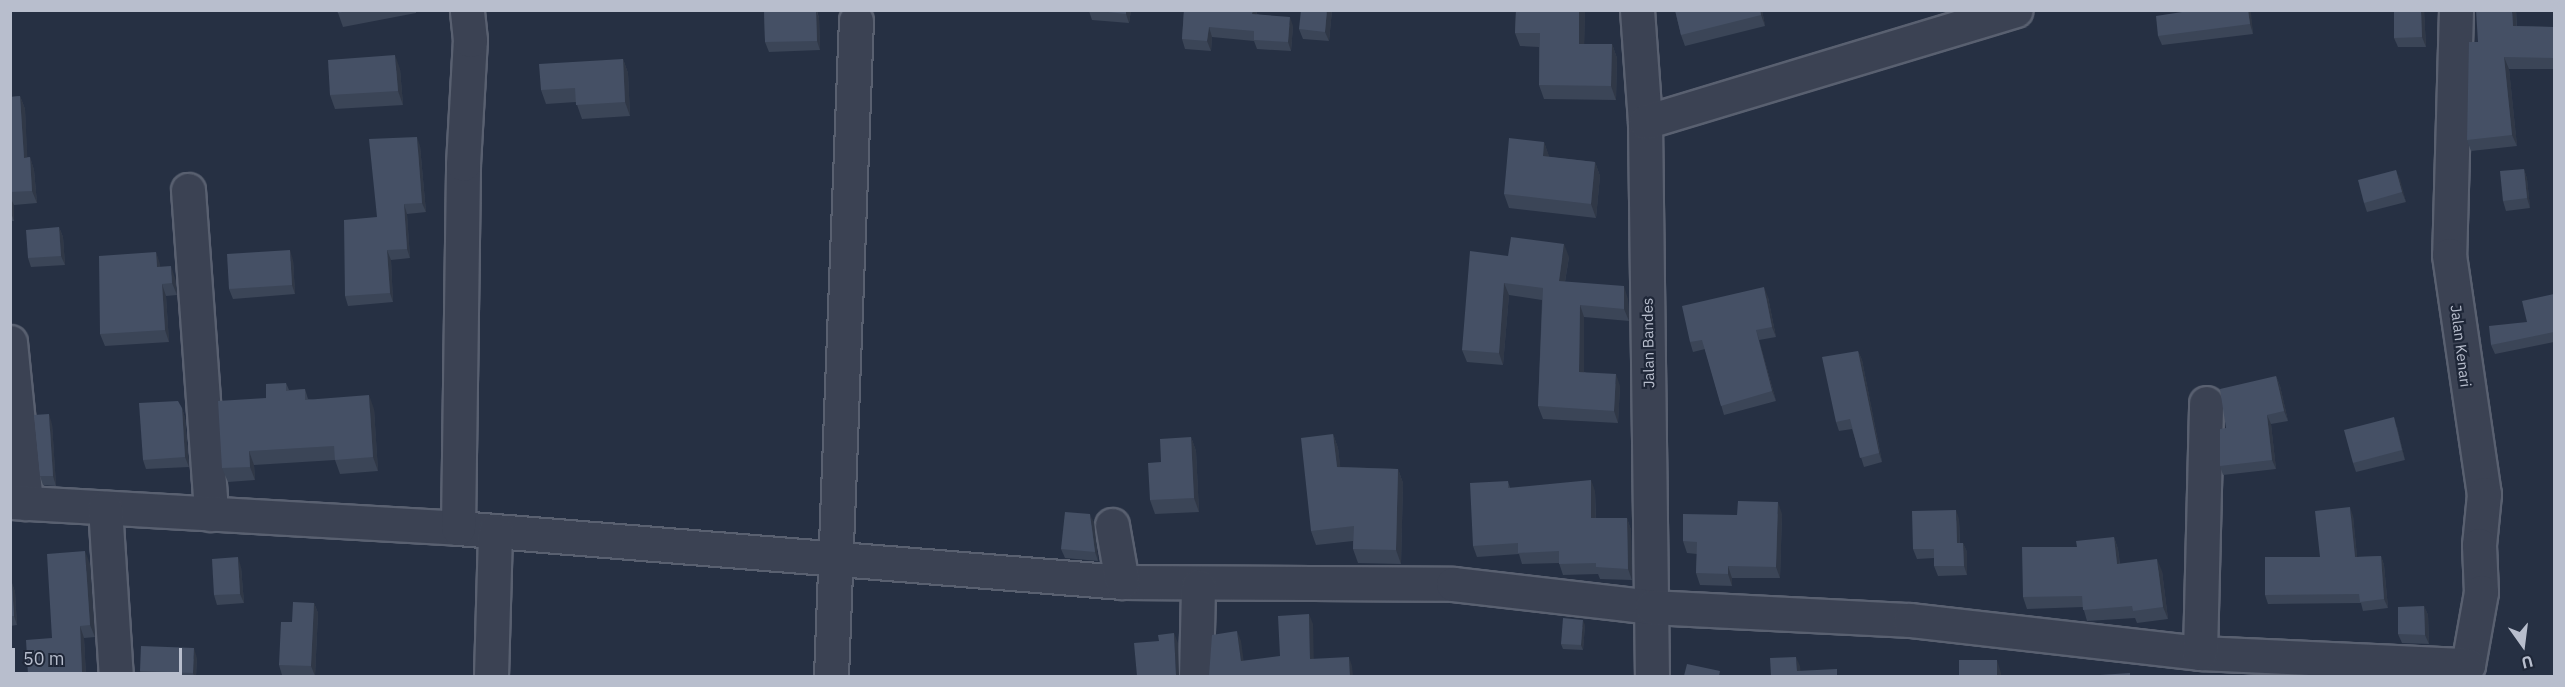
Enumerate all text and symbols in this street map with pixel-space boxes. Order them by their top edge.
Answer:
street label: Jalan Bandes [1638,298,1658,388]
street label: Jalan Kenari [2447,304,2475,388]
north arrow [2493,615,2553,675]
scale bar [15,636,184,674]
text: 50 m [23,647,65,670]
text: U [2520,651,2535,674]

